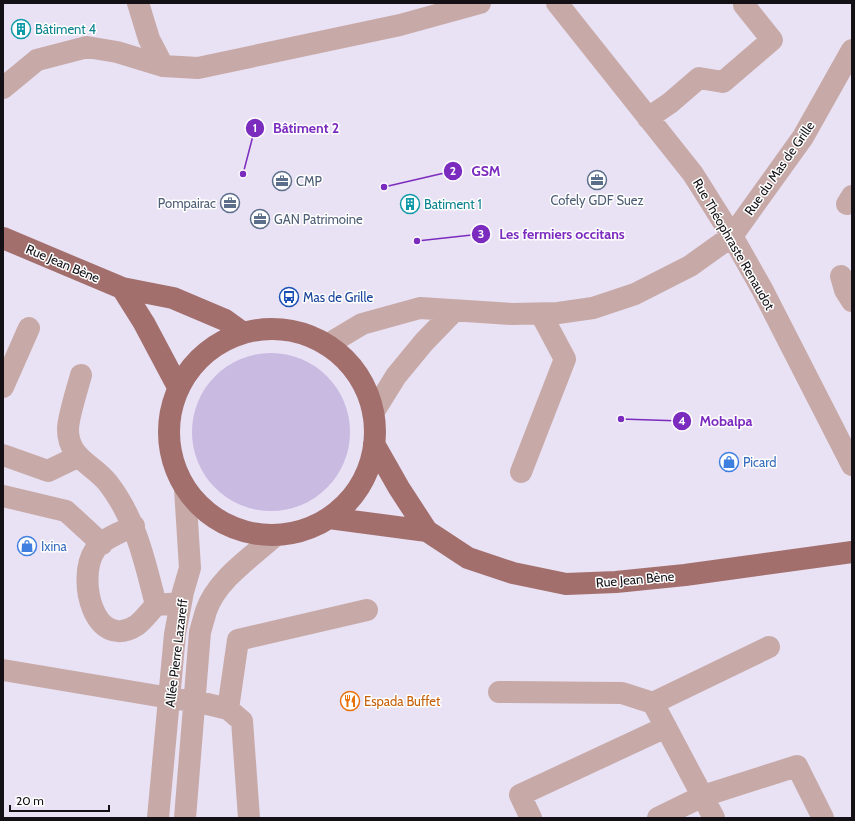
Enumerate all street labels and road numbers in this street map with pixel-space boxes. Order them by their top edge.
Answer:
street label: Rue du Mas de Grille [741,118,818,218]
street label: Rue Théophraste Renaudot [690,176,778,313]
street label: Rue Jean Bène [24,240,103,286]
street label: Rue Jean Bène [595,568,675,590]
street label: Allée Pierre Lazareff [161,597,191,708]

